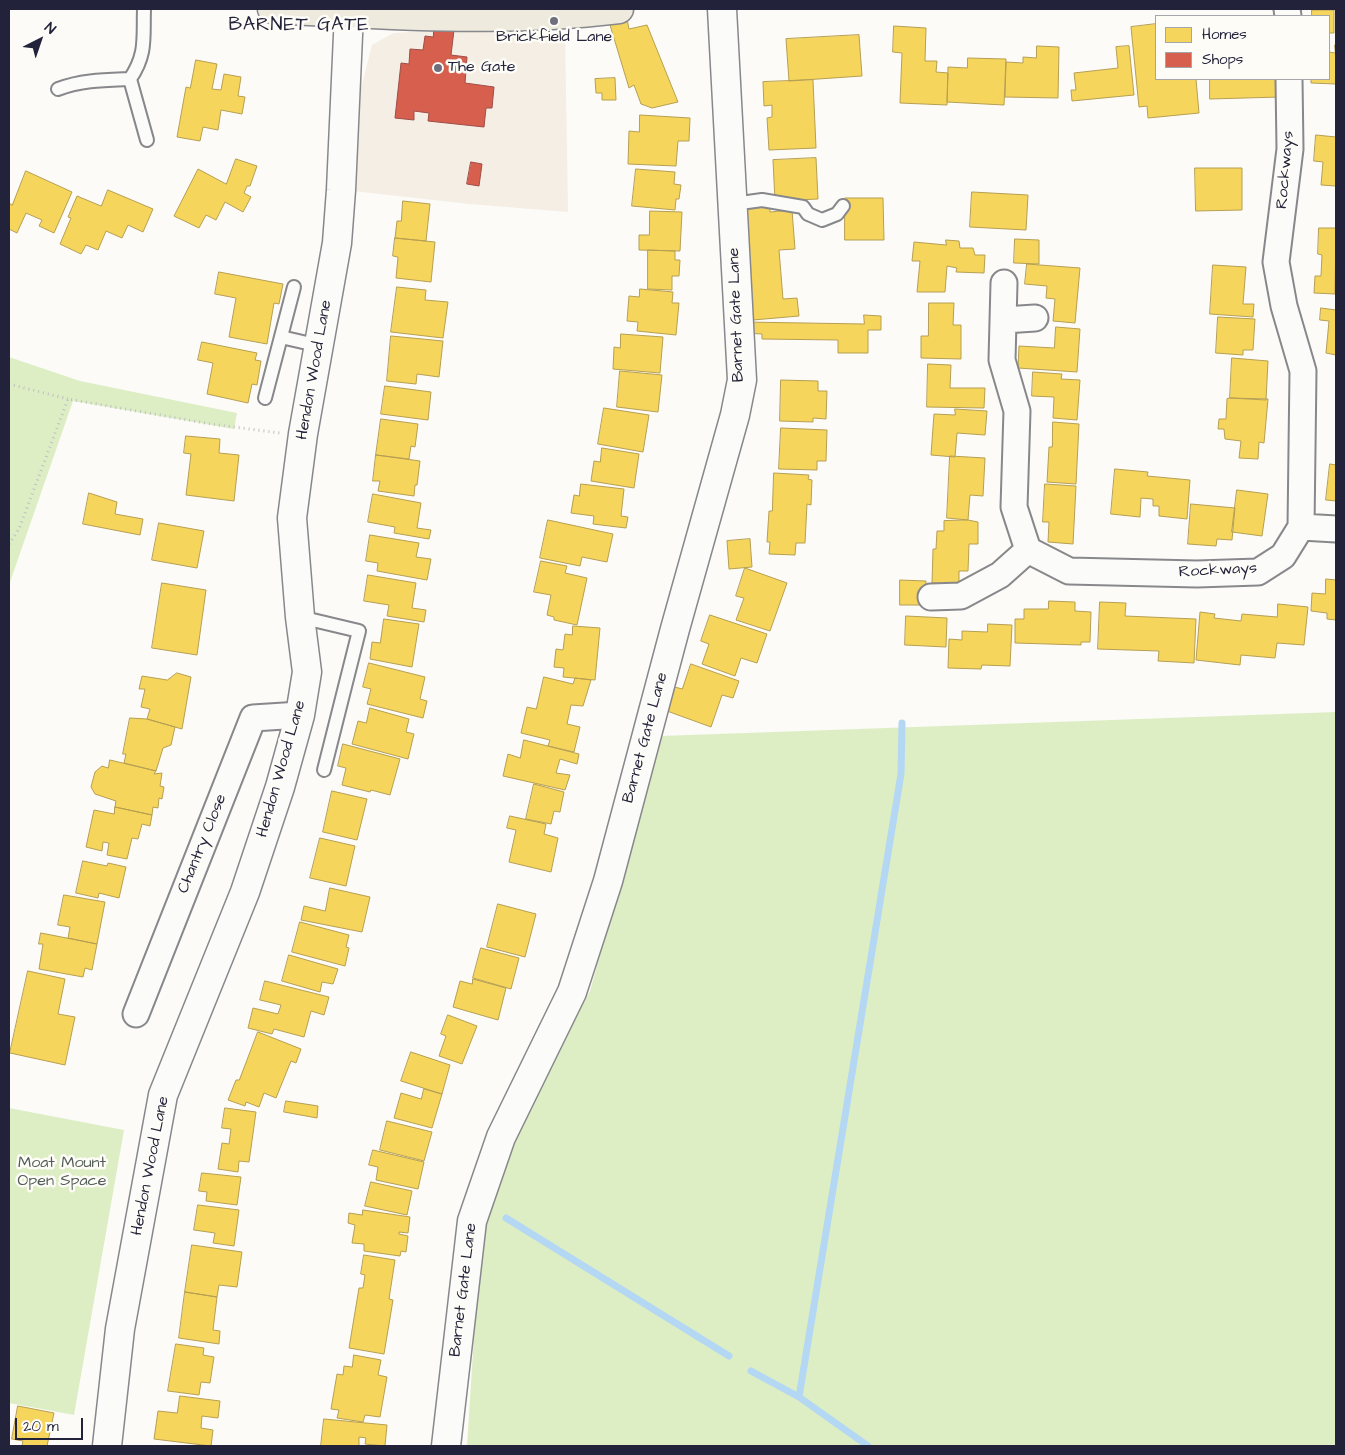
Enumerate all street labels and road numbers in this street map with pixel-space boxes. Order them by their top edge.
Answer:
street label: Rockways [1273,130,1299,210]
street label: Barnet Gate Lane [725,247,749,383]
street label: Hendon Wood Lane [293,299,337,441]
street label: Rockways [1178,559,1258,583]
street label: Barnet Gate Lane [619,671,673,805]
street label: Hendon Wood Lane [253,698,311,840]
street label: Chantry Close [174,792,232,896]
street label: Hendon Wood Lane [128,1095,174,1237]
street label: Barnet Gate Lane [446,1222,482,1358]

